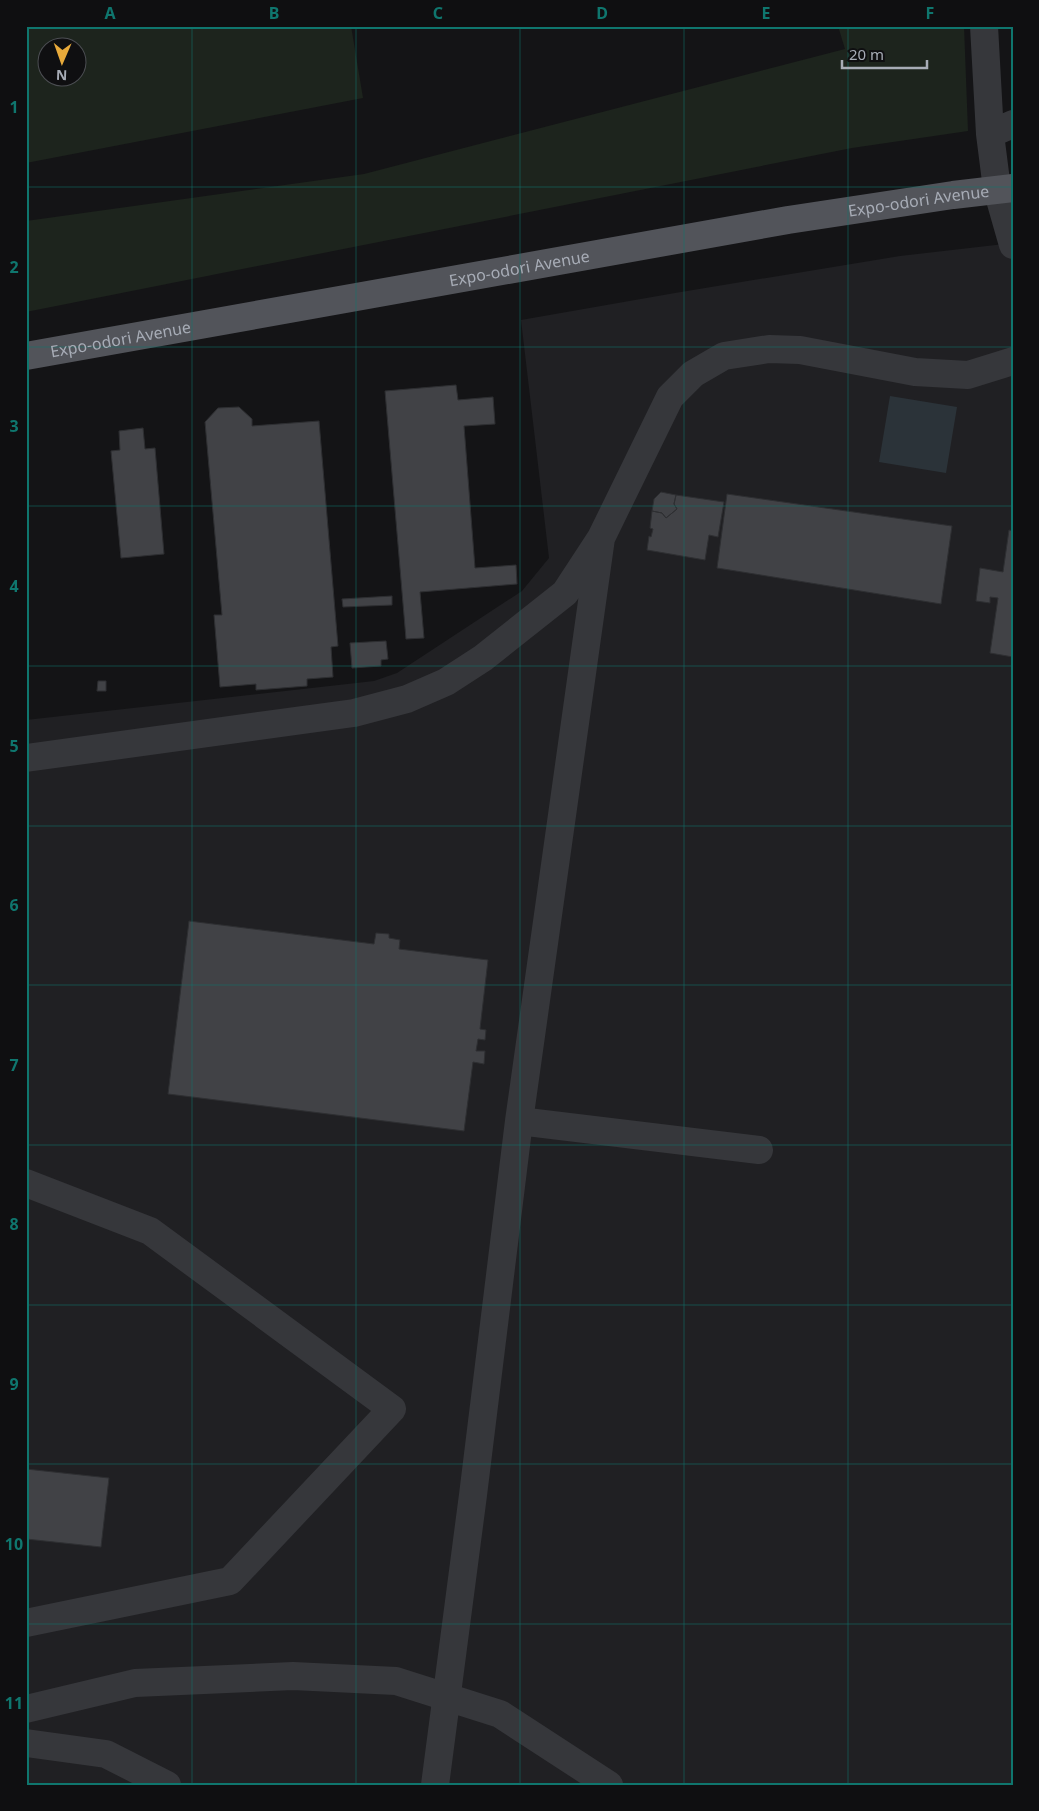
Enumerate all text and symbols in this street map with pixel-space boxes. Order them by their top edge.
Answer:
text: A [104,2,116,24]
text: B [269,2,279,24]
text: C [433,2,443,24]
text: D [596,2,608,24]
text: E [762,2,771,24]
text: F [926,2,934,24]
north arrow [38,38,88,88]
scale bar [842,38,926,70]
text: 20 m [849,44,884,64]
text: N [56,66,68,85]
text: 1 [9,96,19,118]
street label: Expo-odori Avenue [846,180,990,222]
street label: Expo-odori Avenue [447,245,591,291]
text: 2 [9,256,19,278]
street label: Expo-odori Avenue [48,316,193,362]
text: 3 [9,415,19,437]
text: 4 [9,575,19,597]
text: 5 [9,735,19,757]
text: 6 [9,894,19,916]
text: 7 [9,1054,19,1076]
text: 8 [9,1213,19,1235]
text: 9 [9,1373,19,1395]
text: 10 [5,1533,23,1555]
text: 11 [5,1692,23,1714]

